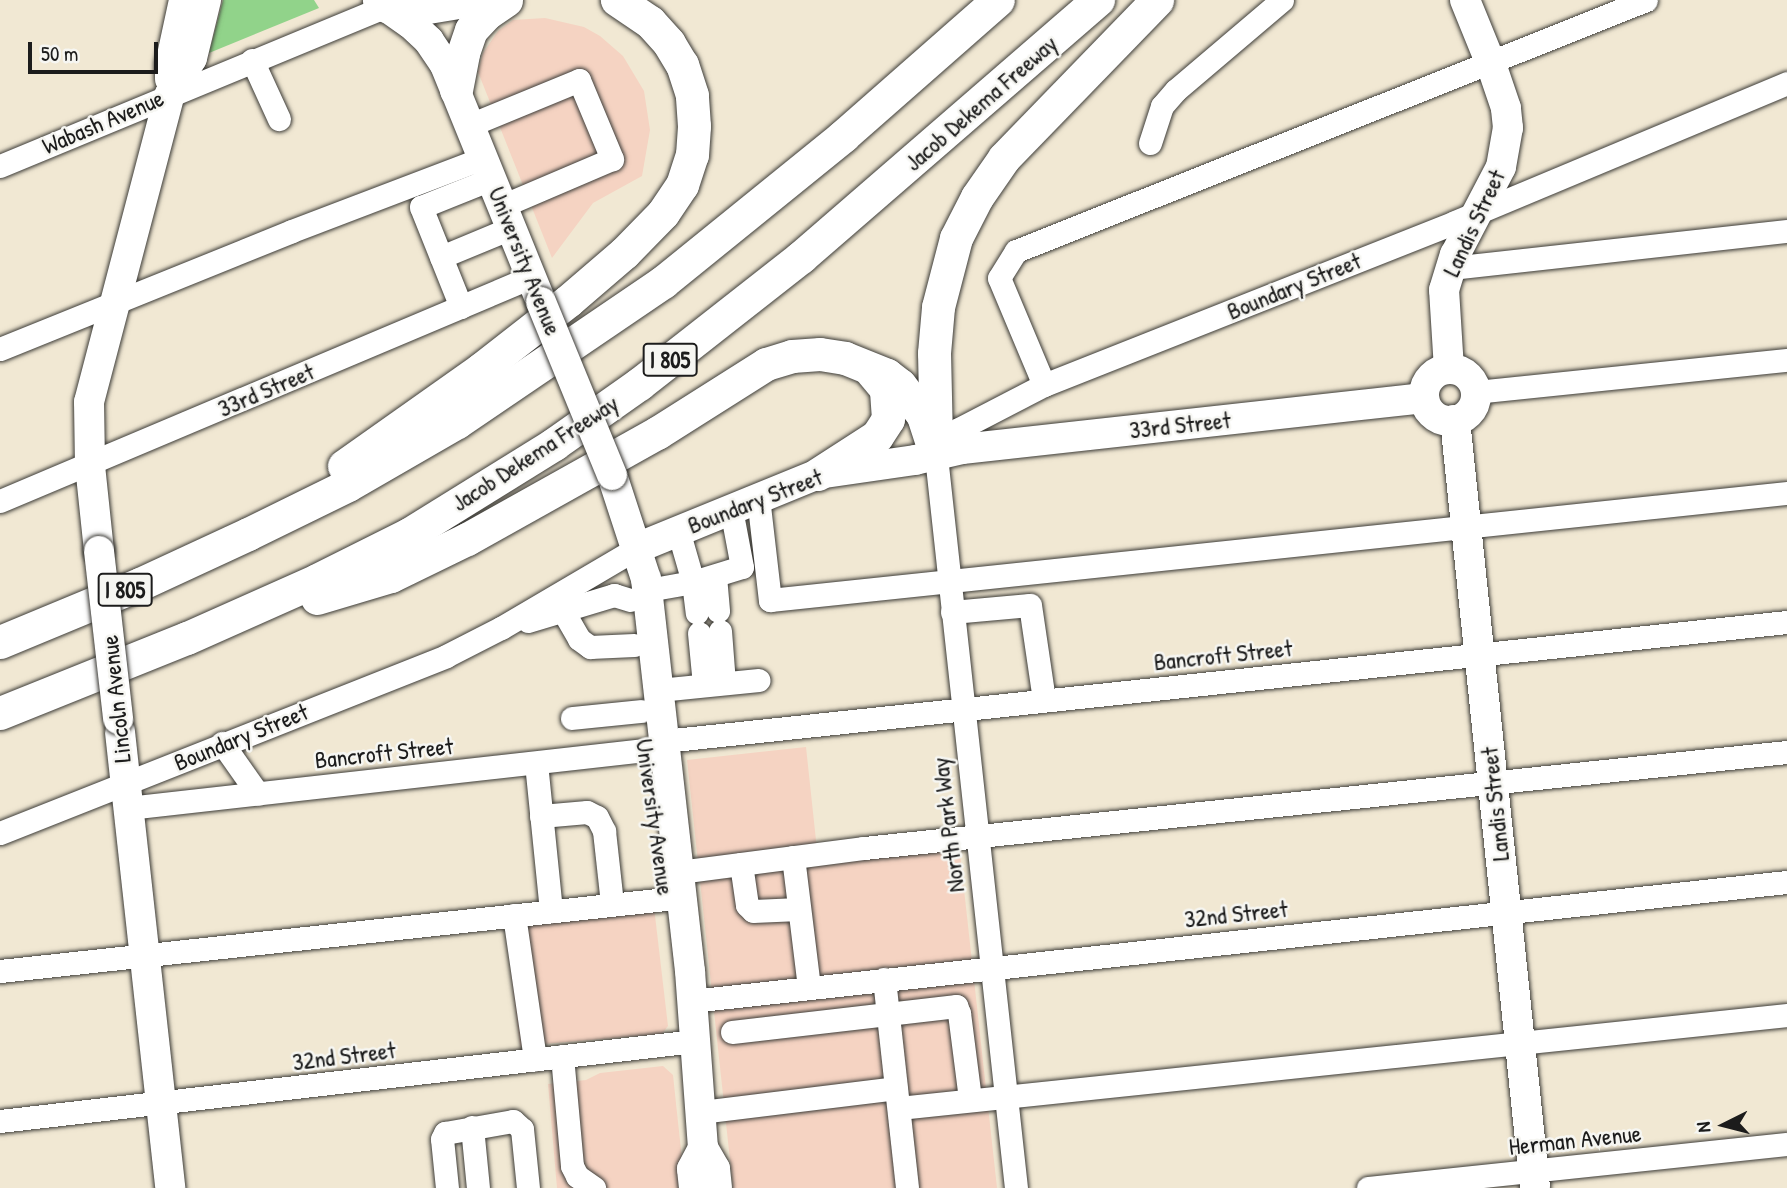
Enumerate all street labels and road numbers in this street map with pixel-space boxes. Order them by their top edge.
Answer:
street label: Jacob Dekema Freeway [899,29,1063,177]
street label: Wabash Avenue [38,84,168,160]
street label: Landis Street [1437,165,1511,281]
street label: University Avenue [482,183,568,339]
street label: Boundary Street [1223,246,1365,326]
road number: I 805 [642,340,698,380]
street label: 33rd Street [214,357,318,423]
street label: Jacob Dekema Freeway [446,389,624,517]
street label: 33rd Street [1128,405,1232,445]
street label: Boundary Street [684,462,826,540]
road number: I 805 [97,570,153,610]
street label: Bancroft Street [1152,633,1294,677]
street label: Lincoln Avenue [95,634,137,764]
street label: Boundary Street [170,697,312,777]
street label: Bancroft Street [313,731,455,775]
street label: University Avenue [630,737,680,897]
street label: Landis Street [1475,746,1515,862]
street label: North Park Way [925,756,971,894]
street label: 32nd Street [1183,894,1289,934]
street label: 32nd Street [291,1035,397,1077]
street label: Herman Avenue [1507,1119,1643,1161]

